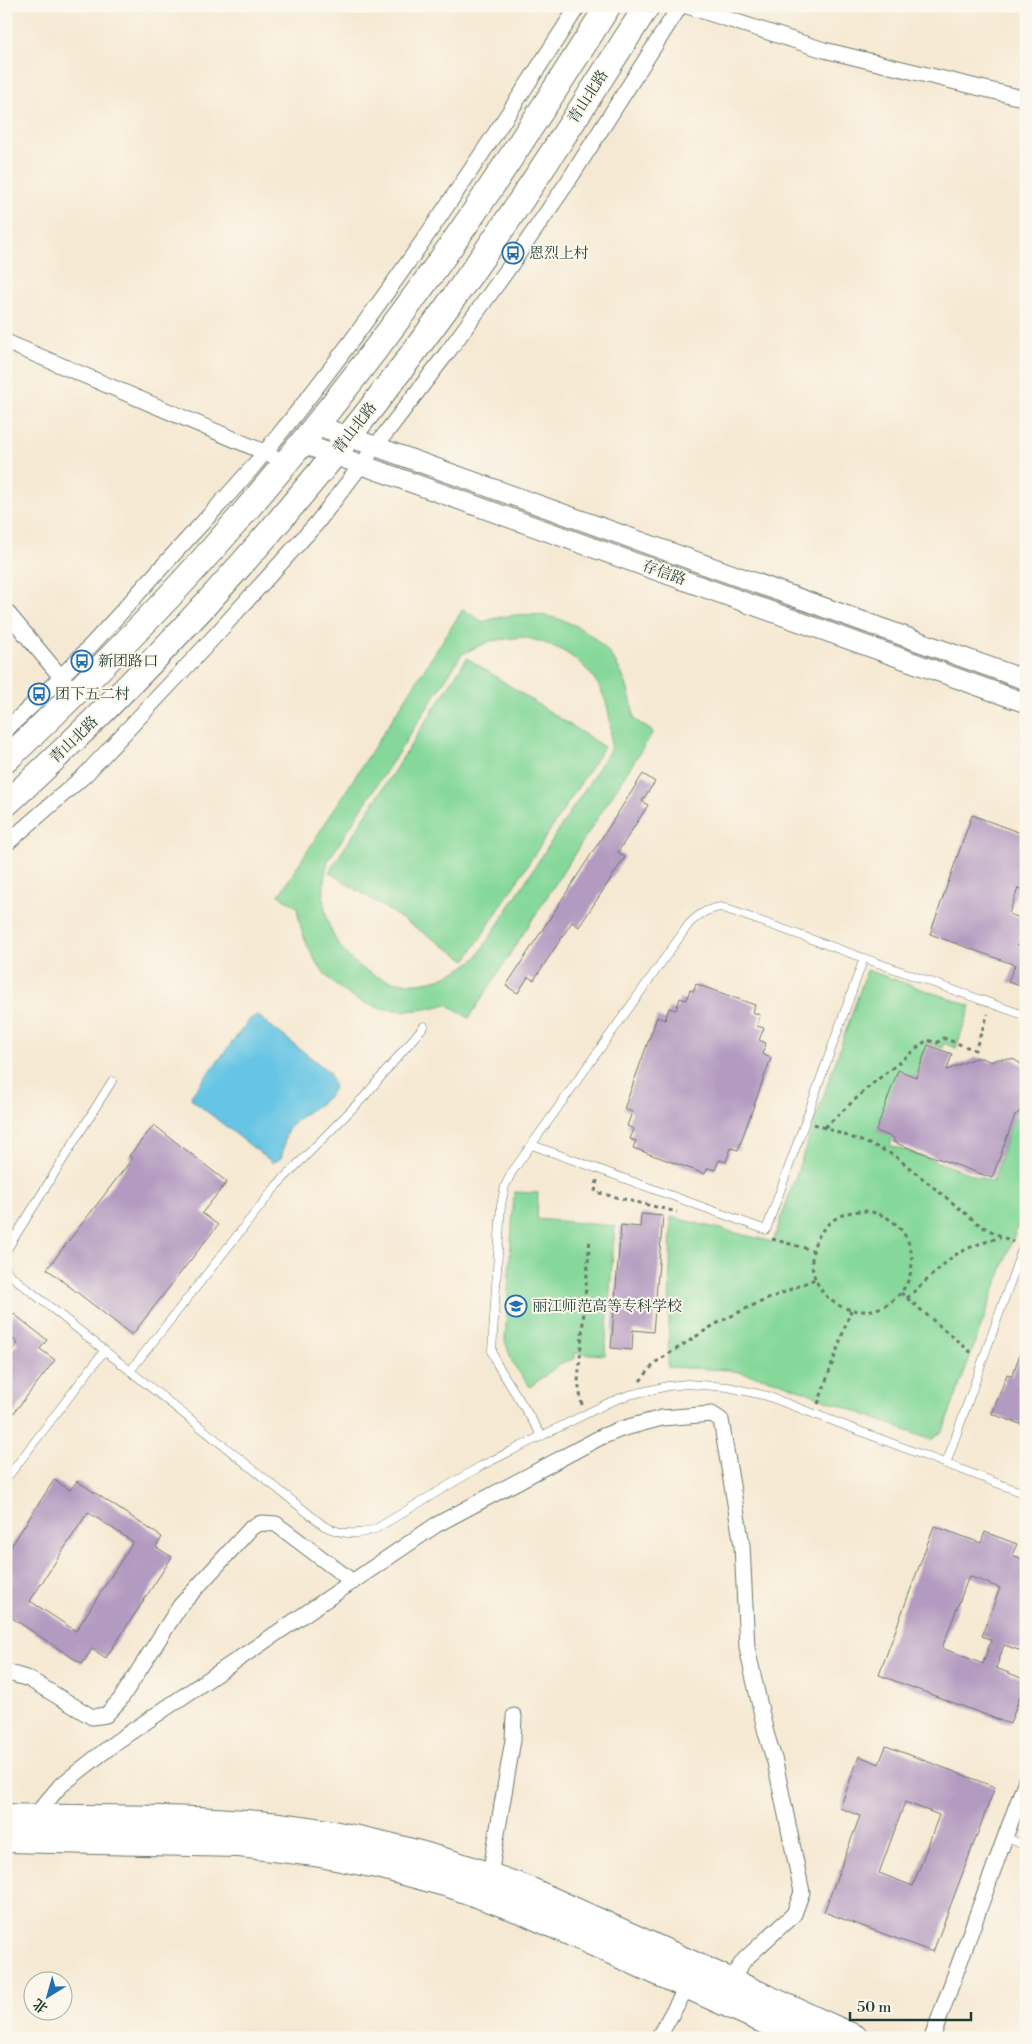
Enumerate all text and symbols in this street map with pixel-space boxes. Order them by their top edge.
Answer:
street label: 青山北路 [564,67,612,127]
bus stop icon: 恩烈上村 [501,241,525,265]
place label: 恩烈上村 [529,244,589,263]
street label: 青山北路 [329,399,381,457]
street label: 存信路 [640,556,688,590]
bus stop icon: 新团路口 [70,649,94,673]
place label: 新团路口 [98,652,158,671]
bus stop icon: 团下五二村 [27,682,51,706]
place label: 团下五二村 [55,685,130,704]
street label: 青山北路 [46,712,102,768]
school or university icon: 丽江师范高等专科学校 [504,1294,528,1318]
place label: 丽江师范高等专科学校 [532,1297,682,1316]
north arrow [22,1972,72,2022]
scale bar [850,1989,971,2021]
text: 北 [30,1994,52,2017]
text: 50 m [857,1998,891,2017]

